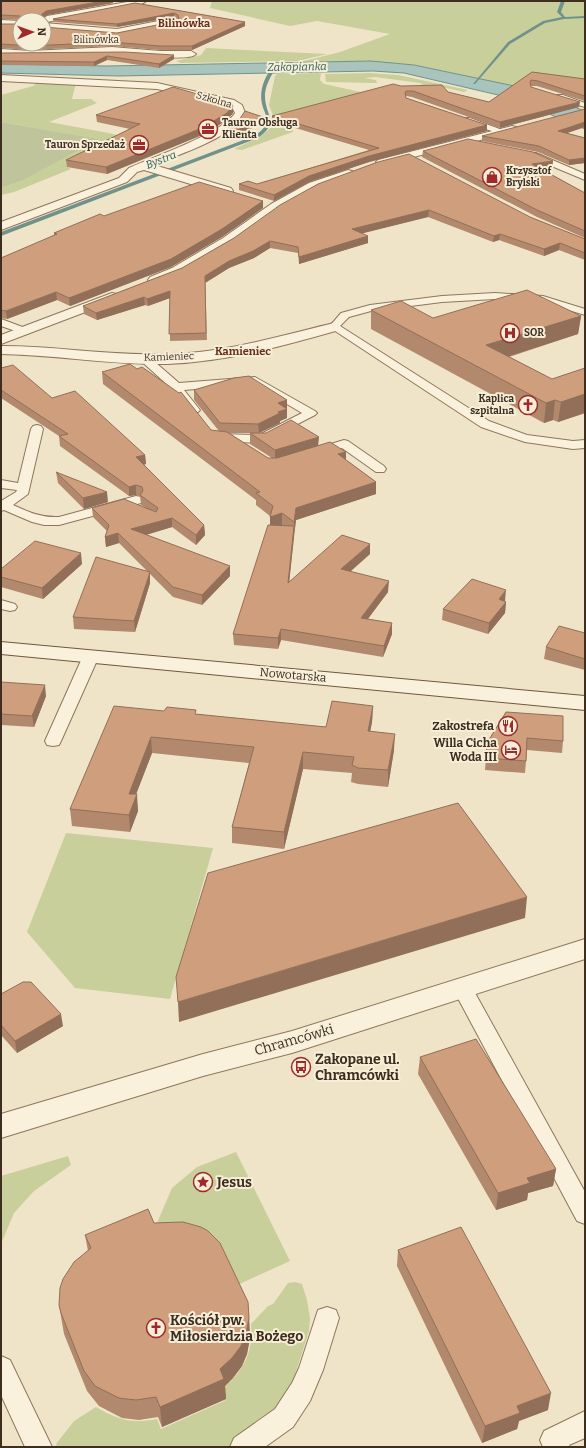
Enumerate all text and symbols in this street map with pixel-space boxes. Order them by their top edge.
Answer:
north arrow [12,12,52,52]
district label: Bilinówka [158,17,211,30]
text: N [35,27,48,37]
street label: Bilinówka [73,34,119,46]
water label: Zakopianka [267,60,327,74]
street label: Szkolna [195,89,234,111]
place label: Tauron Obsługa Klienta [222,117,298,141]
office icon: Tauron Obsługa Klienta [197,118,219,140]
office icon: Tauron Sprzedaż [128,134,150,156]
place label: Tauron Sprzedaż [45,139,125,151]
water label: Bystra [144,148,178,172]
place label: Krzysztof Brylski [506,165,553,189]
shop icon: Krzysztof Brylski [481,166,503,188]
hospital icon: SOR [499,322,521,344]
place label: SOR [524,327,544,339]
district label: Kamieniec [215,345,271,358]
street label: Kamieniec [144,350,194,364]
place label: Kaplica szpitalna [470,393,514,417]
church icon: Kaplica szpitalna [517,394,539,416]
street label: Nowotarska [259,665,327,685]
restaurant icon: Zakostrefa [497,715,519,737]
place label: Zakostrefa [432,719,494,733]
place label: Willa Cicha Woda III [433,736,497,764]
hotel icon: Willa Cicha Woda III [500,739,522,761]
street label: Chramcówki [252,1021,336,1059]
place label: Zakopane ul. Chramcówki [315,1051,400,1084]
bus stop icon: Zakopane ul. Chramcówki [290,1056,312,1078]
place icon: Jesus [192,1171,214,1193]
place label: Jesus [216,1174,252,1191]
place label: Kościół pw. Miłosierdzia Bożego [170,1312,303,1345]
church icon: Kościół pw. Miłosierdzia Bożego [145,1317,167,1339]

